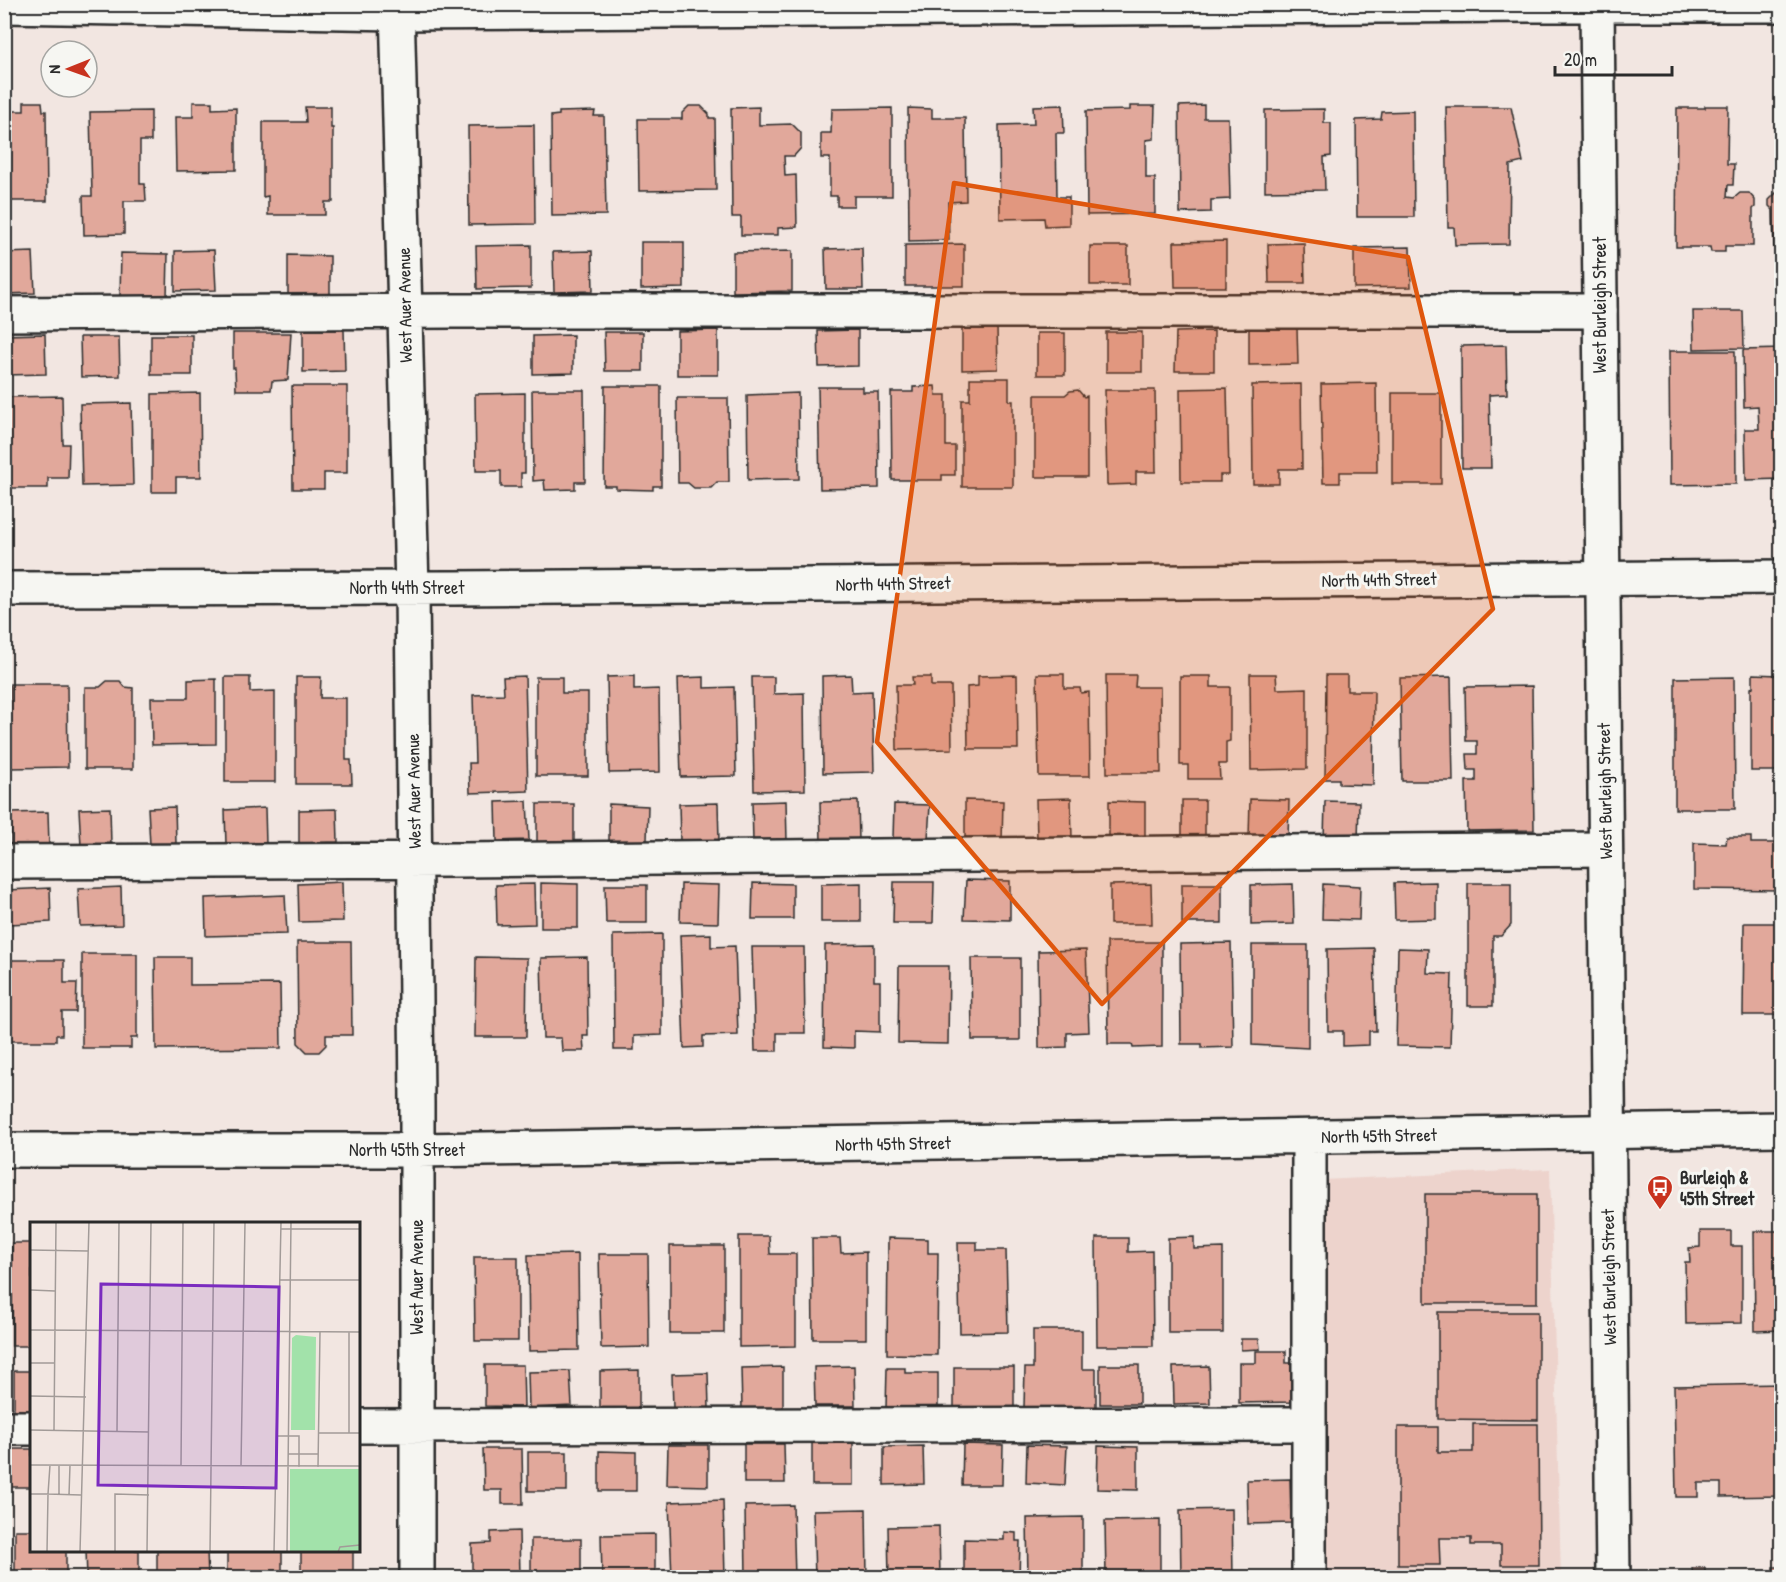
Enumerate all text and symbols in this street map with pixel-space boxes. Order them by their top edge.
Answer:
north arrow [39,39,99,99]
scale bar [1555,39,1672,77]
text: 20 m [1564,47,1597,72]
text: N [43,64,65,74]
street label: West Burleigh Street [1587,236,1612,373]
street label: West Auer Avenue [391,247,418,363]
street label: North 44th Street [1321,566,1437,593]
street label: North 44th Street [835,570,951,597]
street label: North 44th Street [350,575,465,600]
street label: West Burleigh Street [1591,722,1618,859]
street label: West Auer Avenue [400,733,427,849]
street label: North 45th Street [1321,1122,1438,1149]
street label: North 45th Street [835,1130,952,1157]
street label: North 45th Street [349,1137,466,1162]
place label: Burleigh & 45th Street [1680,1165,1755,1211]
bus stop icon: Burleigh & 45th Street [1645,1173,1675,1211]
street label: West Burleigh Street [1595,1208,1622,1345]
street label: West Auer Avenue [404,1219,429,1335]
inset map [30,1222,360,1552]

